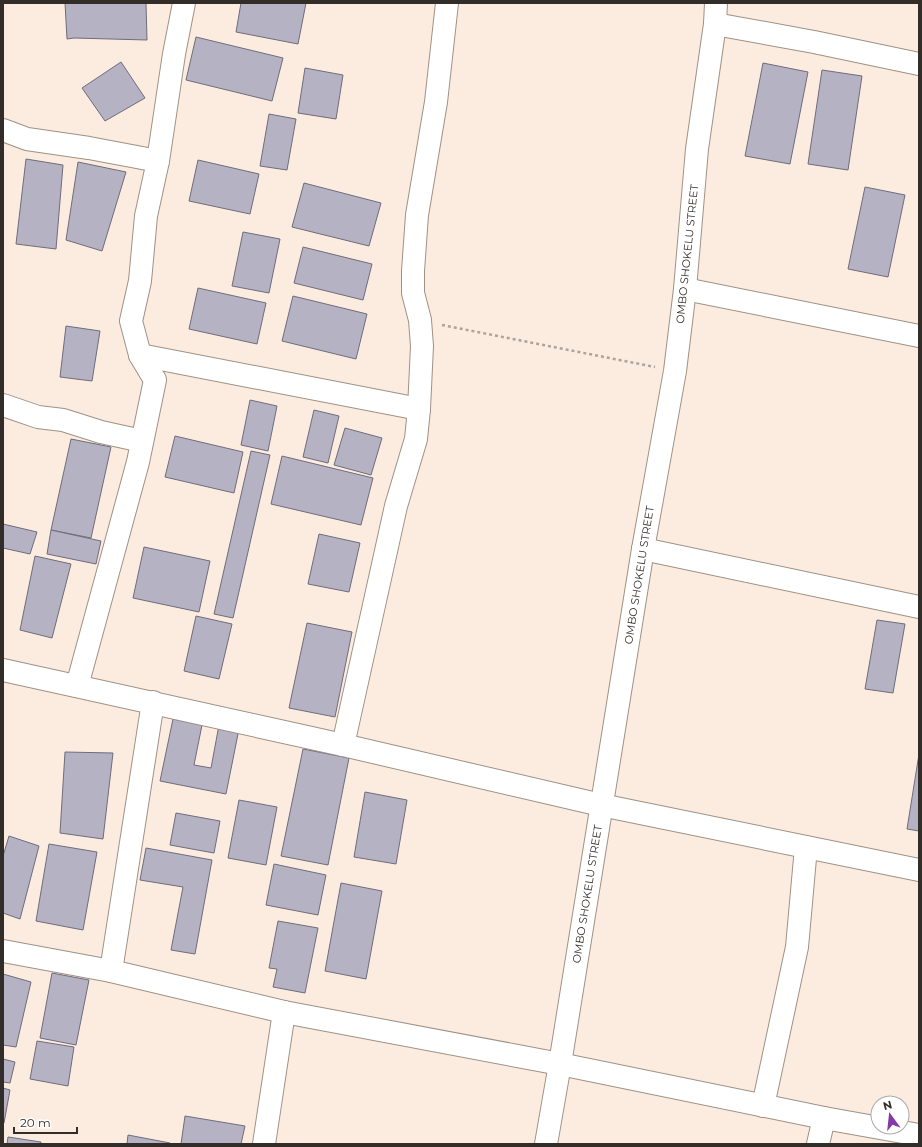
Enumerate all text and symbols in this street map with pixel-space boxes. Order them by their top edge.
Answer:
street label: OMBO SHOKELU STREET [673,183,701,324]
street label: OMBO SHOKELU STREET [621,504,657,645]
street label: OMBO SHOKELU STREET [569,823,605,964]
north arrow [870,1095,910,1135]
text: N [881,1097,894,1113]
scale bar [14,1109,77,1135]
text: 20 m [20,1115,51,1130]

